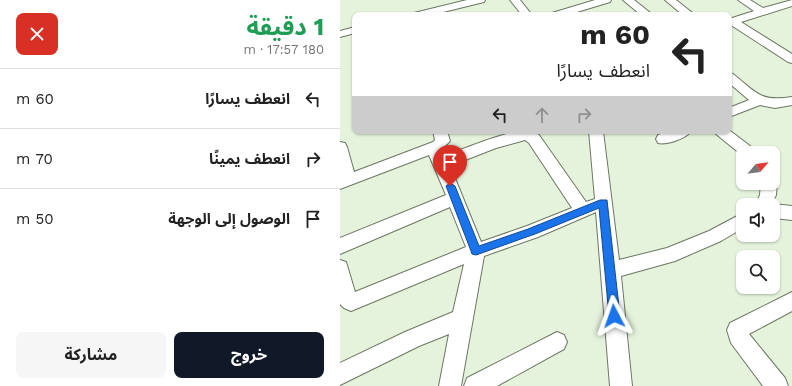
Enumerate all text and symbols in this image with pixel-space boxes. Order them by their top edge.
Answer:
button: close [16,13,58,55]
text: 1 دقيقة [246,13,324,41]
text: 60 m [580,18,650,51]
icon: left [664,28,716,80]
text: 180 m · 17:57 [243,42,324,57]
text: انعطف يسارًا [556,60,650,81]
icon: left [302,88,324,110]
text: 60 m [16,90,54,108]
text: انعطف يسارًا [205,90,290,108]
icon: left [489,104,511,126]
icon: ahead [531,104,553,126]
icon: right [573,104,595,126]
pin [433,145,467,186]
north arrow [736,146,780,190]
map controls [736,146,780,294]
icon: right [302,148,324,170]
text: 70 m [16,150,53,168]
text: انعطف يمينًا [209,150,290,168]
icon: arrive [439,151,461,173]
button: sound [736,198,780,242]
icon: arrive [302,208,324,230]
text: 50 m [16,210,53,228]
text: الوصول إلى الوجهة [168,210,290,228]
button: search [736,250,780,294]
position arrow [593,295,635,337]
button: مشاركة [16,332,166,378]
button: خروج [174,332,324,378]

